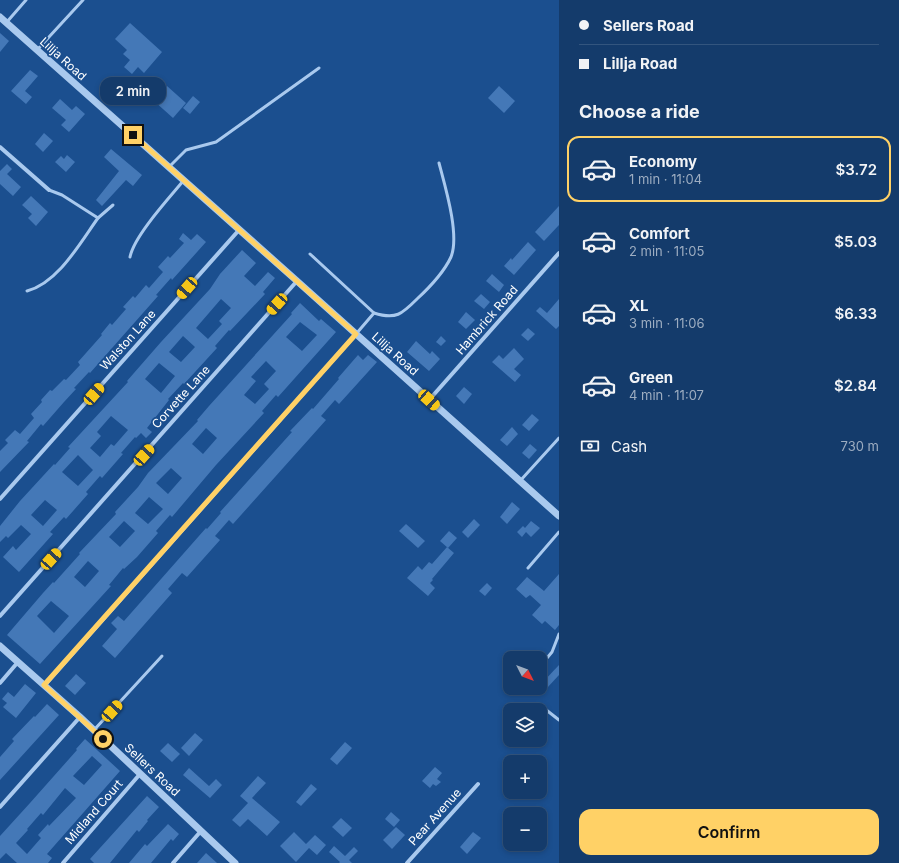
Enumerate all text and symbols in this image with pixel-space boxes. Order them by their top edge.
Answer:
text: Sellers Road [603,16,694,35]
street label: Lillja Road [37,34,90,83]
text: Lillja Road [603,54,677,73]
callout: 2 min [100,77,166,105]
text: 2 min [116,83,150,99]
text: Choose a ride [579,101,700,122]
route end [124,126,142,144]
icon: car [581,151,617,187]
text: Economy [629,152,697,171]
text: $3.72 [836,160,877,179]
text: 1 min · 11:04 [629,171,702,187]
icon: car [581,223,617,259]
text: Comfort [629,224,690,243]
text: $5.03 [834,232,877,251]
text: 2 min · 11:05 [629,243,704,259]
car [175,275,199,301]
street label: Hambrick Road [452,282,521,357]
car [265,291,289,317]
icon: car [581,295,617,331]
text: XL [629,296,649,315]
text: $6.33 [835,304,877,323]
street label: Walston Lane [97,306,159,373]
text: 3 min · 11:06 [629,315,705,331]
street label: Lillja Road [369,329,422,378]
street label: Corvette Lane [148,362,213,431]
icon: car [581,367,617,403]
text: Green [629,368,673,387]
text: $2.84 [834,376,877,395]
car [82,381,106,407]
text: 4 min · 11:07 [629,387,704,403]
car [416,388,442,412]
icon: cash [579,435,601,457]
text: Cash [611,437,647,456]
text: 730 m [841,438,879,454]
car [132,442,156,468]
car [39,546,63,572]
north arrow [503,651,547,695]
map controls [503,651,547,851]
car [100,698,124,724]
button: layers [503,703,547,747]
route start [94,730,112,748]
street label: Sellers Road [121,740,183,799]
button: + [503,755,547,799]
street label: Midland Court [62,776,126,847]
street label: Pear Avenue [405,785,464,848]
button: − [503,807,547,851]
button: Confirm [579,809,879,855]

